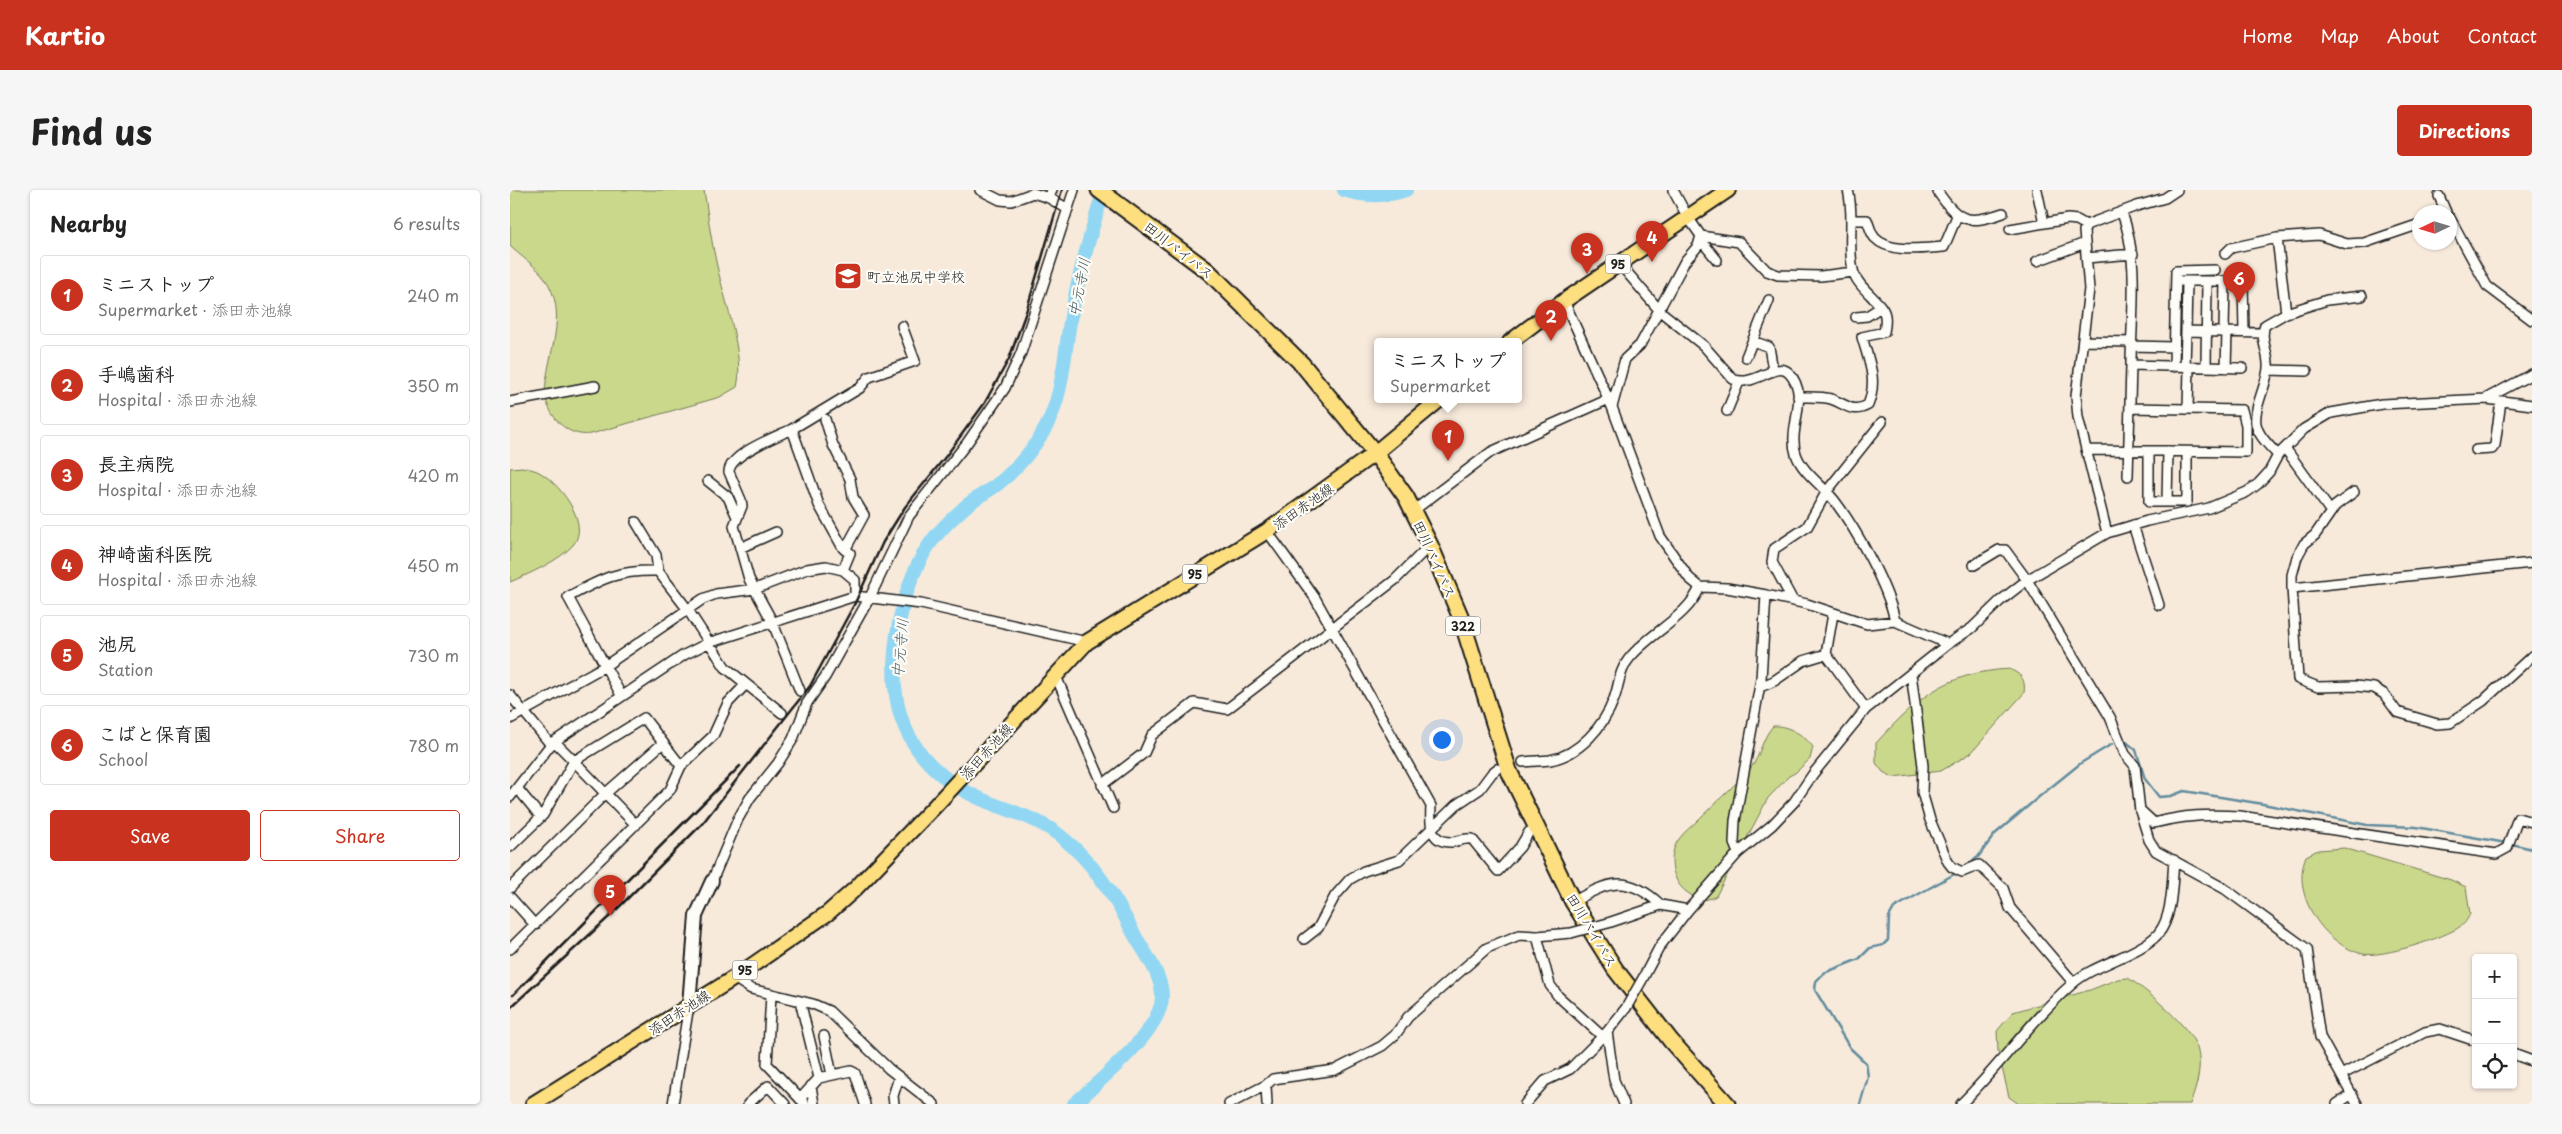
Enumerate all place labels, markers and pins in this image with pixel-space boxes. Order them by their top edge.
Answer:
pin: 4 [1636,221,1668,262]
pin: 3 [1571,233,1603,274]
school or university icon: 町立池尻中学校 [833,261,863,291]
pin: 6 [2223,262,2255,303]
place label: 町立池尻中学校 [867,266,965,287]
pin: 2 [1535,300,1567,341]
pin: 1 [1432,420,1464,461]
pin: 5 [594,875,626,916]

